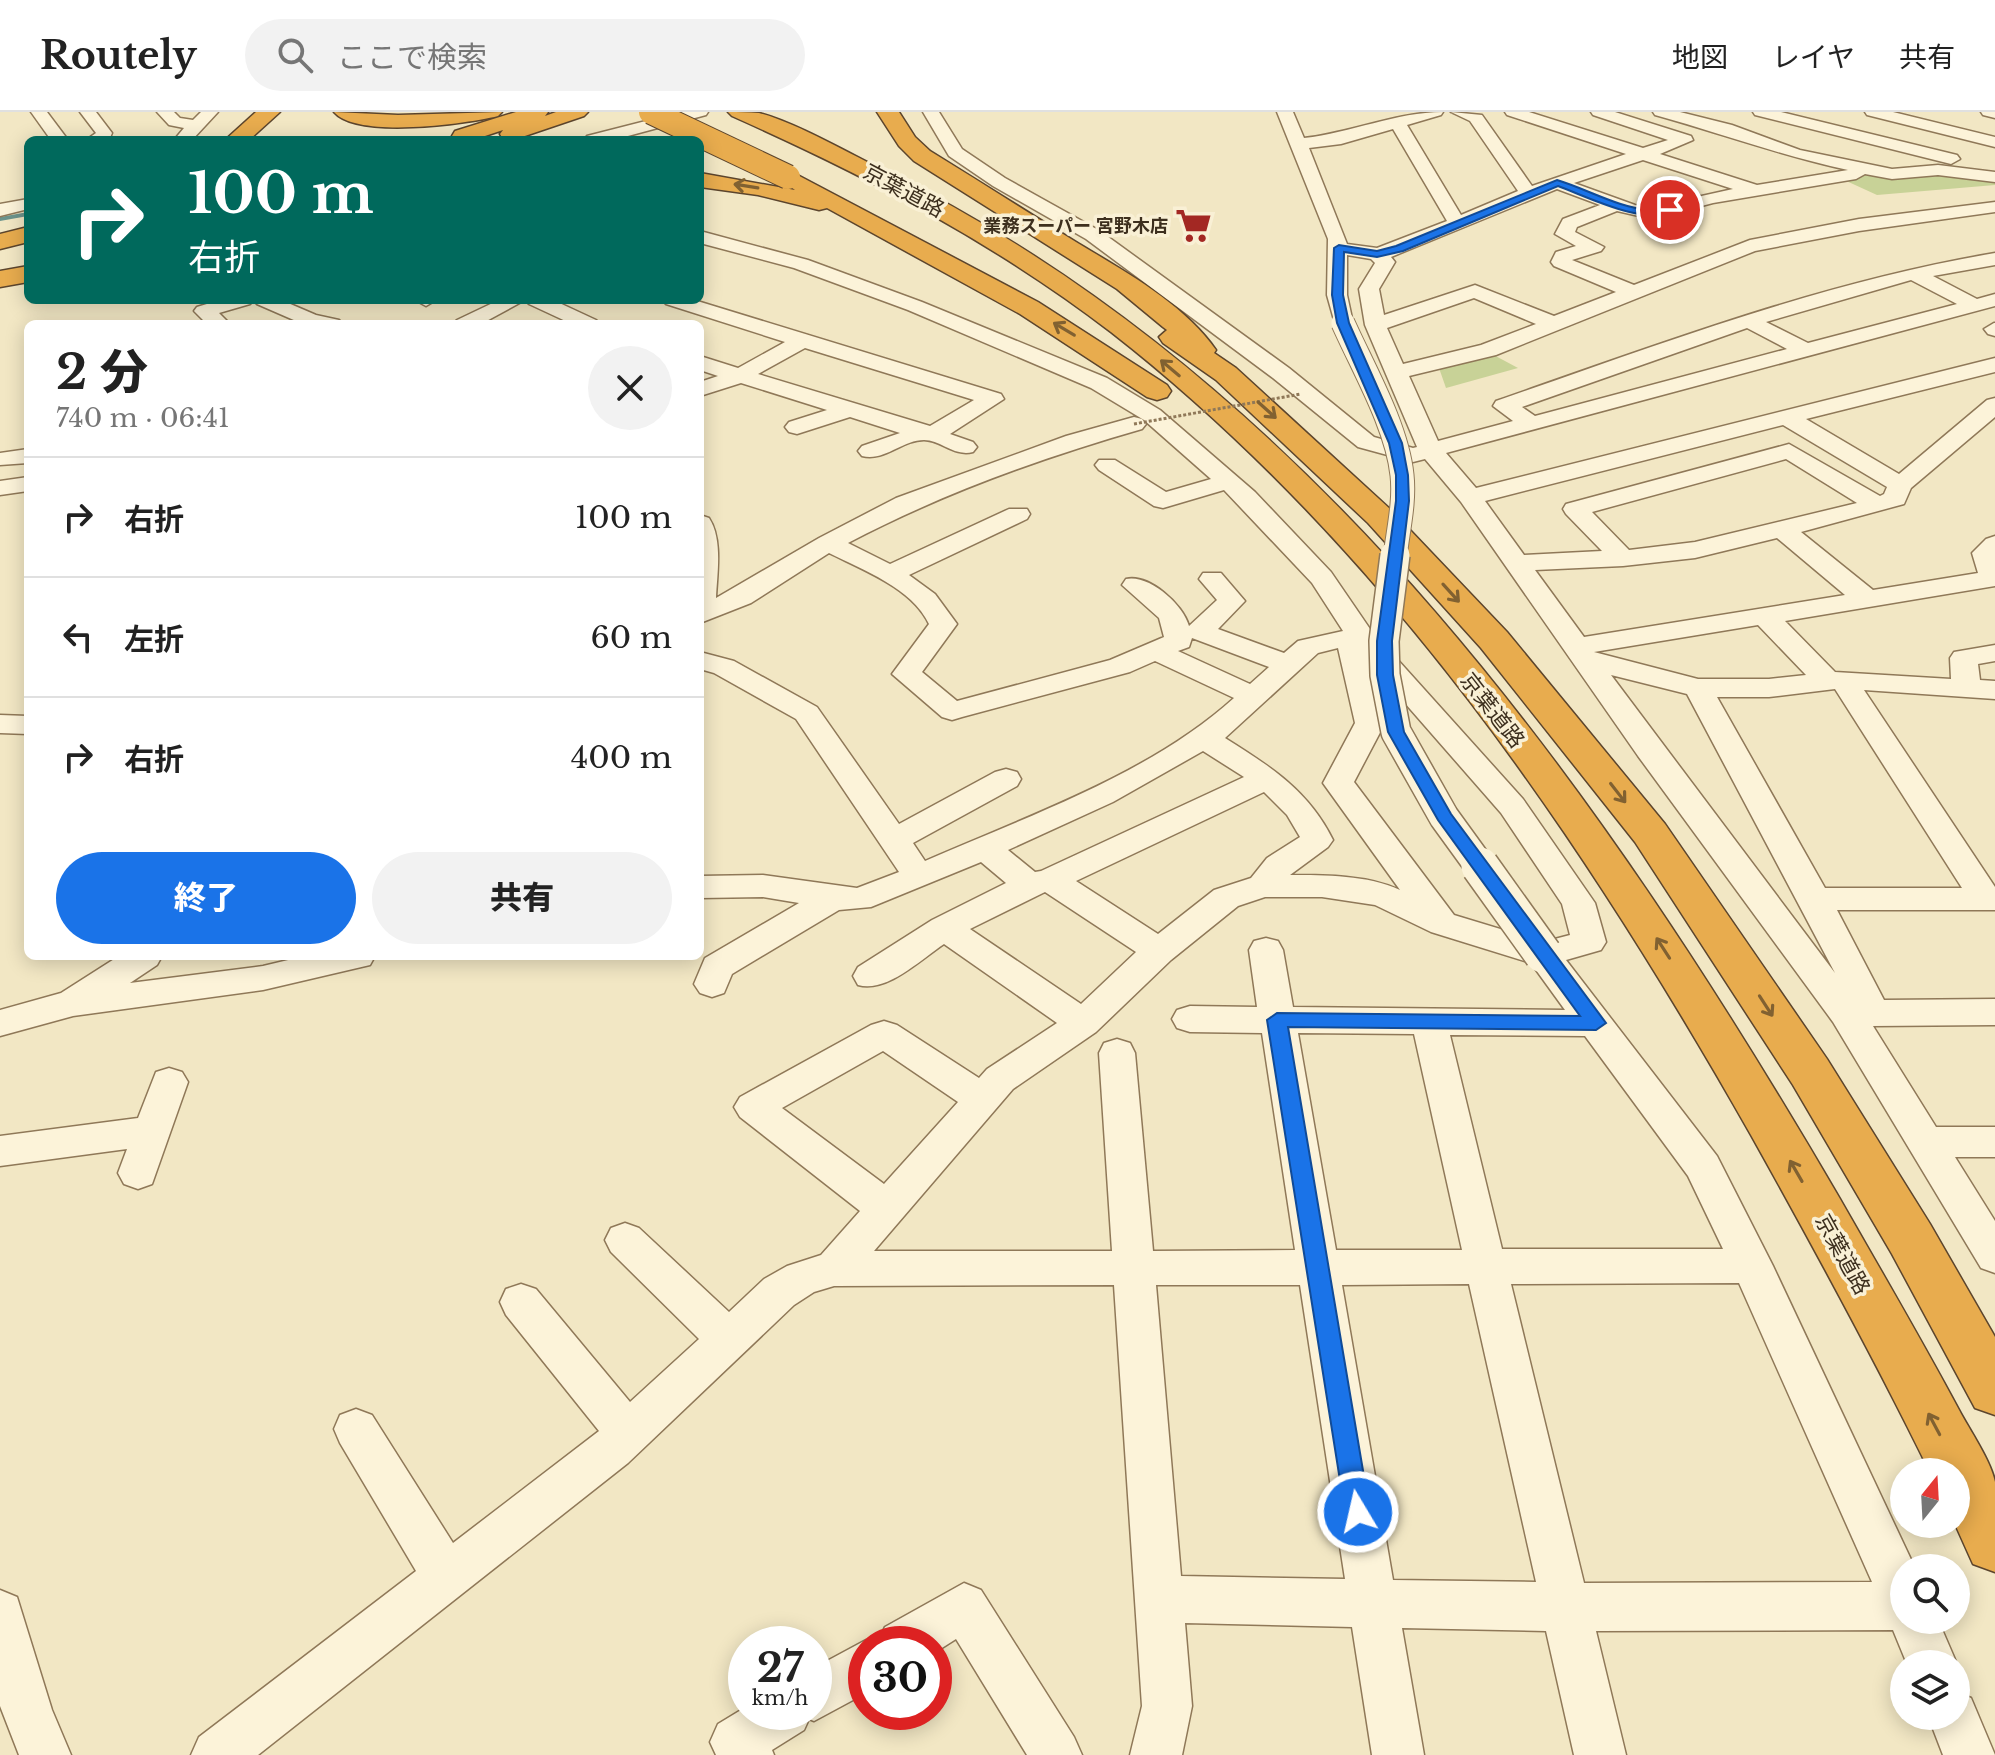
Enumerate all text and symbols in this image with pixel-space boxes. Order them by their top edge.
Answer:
search box [245,19,805,91]
text: Routely [40,32,197,79]
icon: search [273,33,317,77]
text: ここで検索 [337,39,487,76]
text: 地図 [1672,40,1728,75]
text: レイヤ [1772,40,1855,75]
text: 共有 [1899,40,1955,75]
street label: 京葉道路 [859,158,949,223]
text: 100 m [188,159,374,228]
icon: right [56,168,160,272]
pin [1636,176,1704,244]
one-way arrow [733,178,759,193]
icon: arrive [1648,188,1692,232]
supermarket icon: 業務スーパー 宮野木店 [1175,207,1213,245]
place label: 業務スーパー 宮野木店 [983,215,1168,237]
text: 右折 [188,235,260,280]
one-way arrow [1053,320,1076,336]
text: 2 分 [56,342,148,402]
button: close [588,346,672,430]
one-way arrow [1160,359,1181,377]
one-way arrow [1257,401,1277,419]
text: 740 m · 06:41 [56,402,230,434]
icon: right [56,495,100,539]
text: 100 m [575,499,672,536]
text: 右折 [124,501,184,538]
one-way arrow [1442,583,1460,603]
icon: left [56,615,100,659]
text: 60 m [590,619,672,656]
text: 左折 [124,621,184,658]
street label: 京葉道路 [1455,667,1530,753]
icon: right [56,735,100,779]
text: 400 m [571,739,672,776]
text: 右折 [124,741,184,778]
one-way arrow [1610,782,1627,803]
button: 終了 [56,852,356,944]
button: 共有 [372,852,672,944]
one-way arrow [1655,937,1671,960]
one-way arrow [1759,994,1775,1017]
one-way arrow [1788,1160,1804,1183]
street label: 京葉道路 [1809,1209,1876,1299]
one-way arrow [1926,1412,1942,1436]
north arrow [1890,1458,1970,1538]
map controls [1890,1458,1970,1730]
position arrow [1316,1470,1400,1554]
button: search [1890,1554,1970,1634]
speed limit sign: 30 [848,1626,952,1730]
text: 27 [757,1643,803,1693]
button: layers [1890,1650,1970,1730]
text: km/h [752,1686,808,1710]

